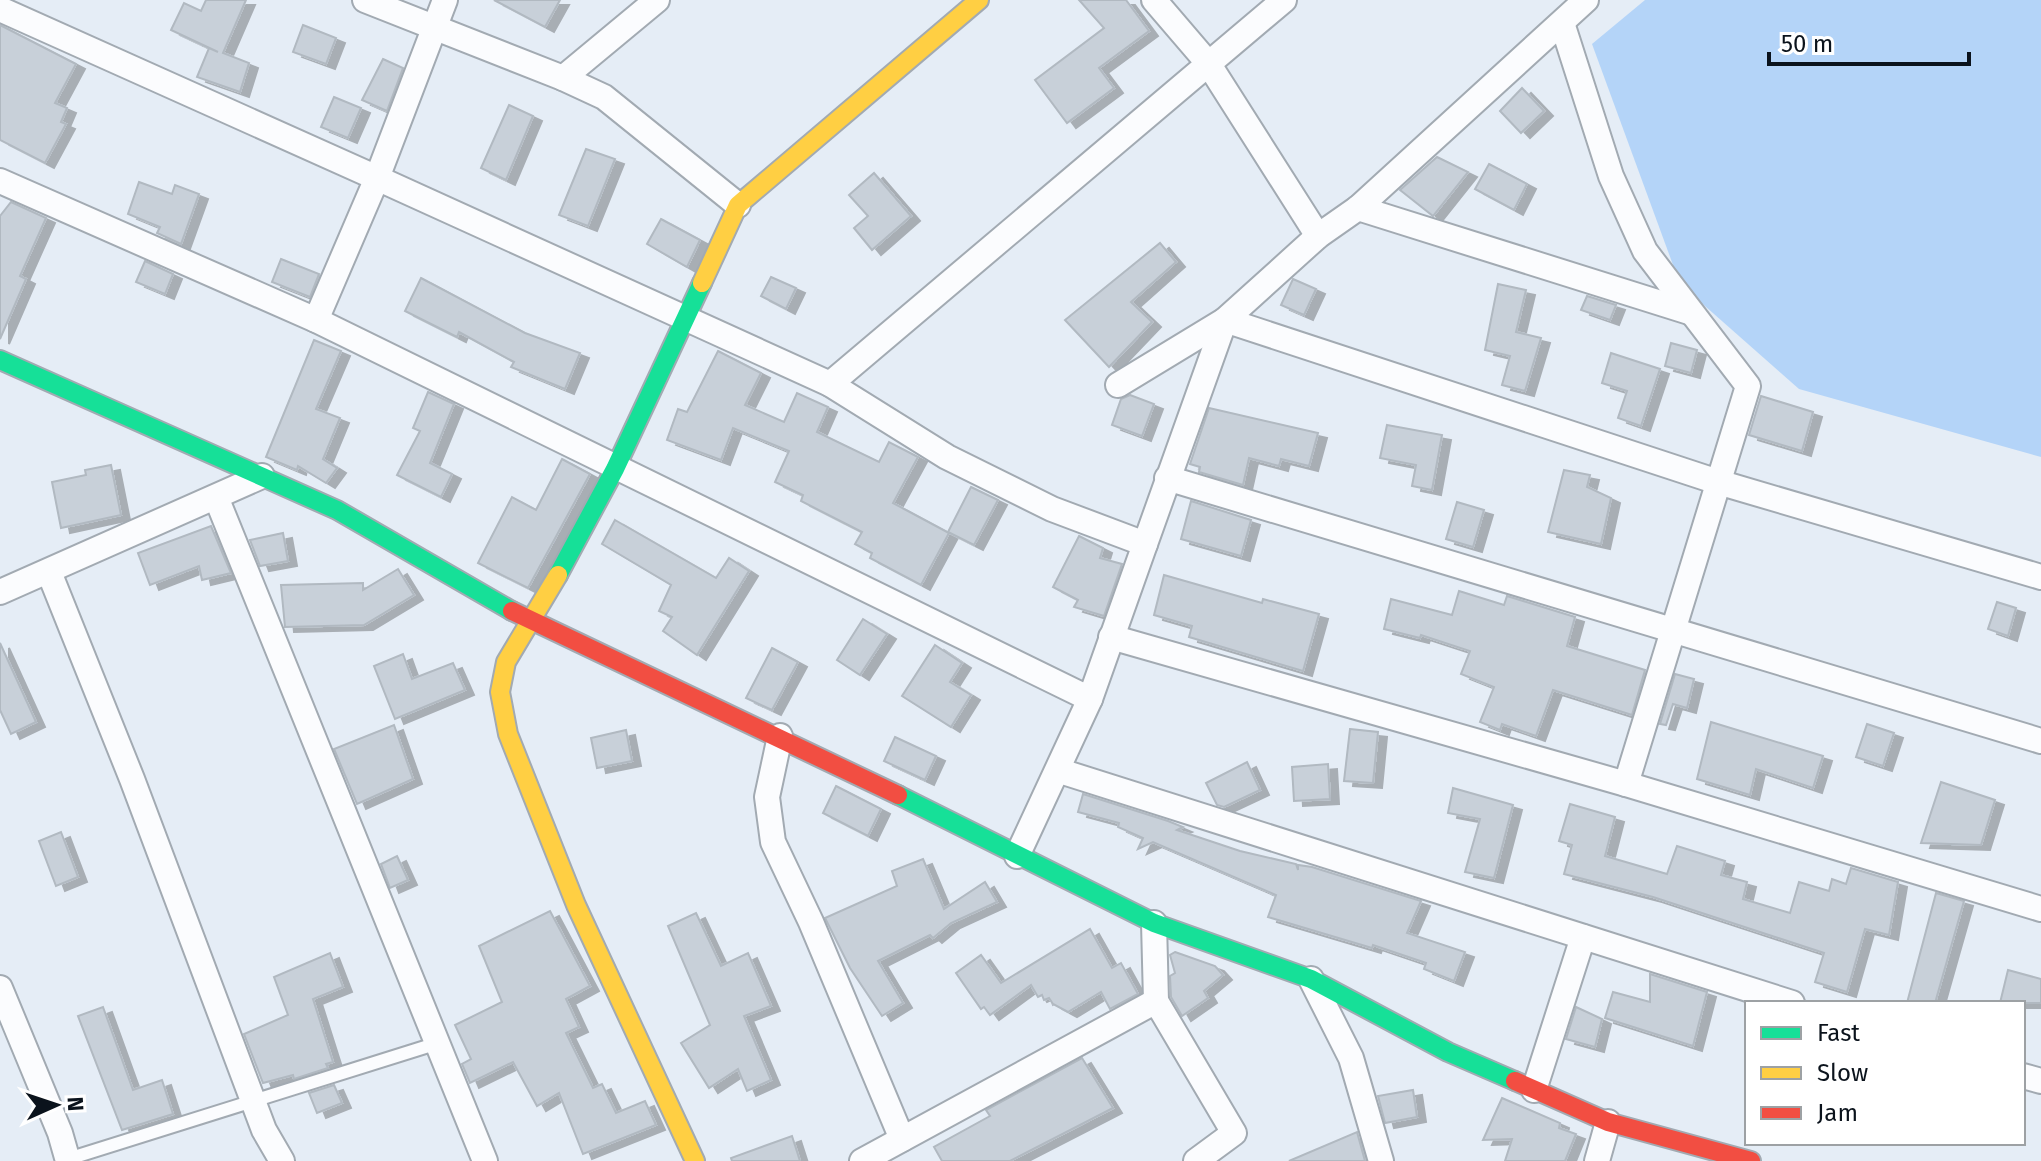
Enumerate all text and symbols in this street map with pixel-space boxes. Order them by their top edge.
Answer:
scale bar [1769,16,1969,66]
text: 50 m [1781,30,1833,58]
legend [1745,1001,2025,1145]
text: Fast [1817,1019,1860,1047]
text: Slow [1817,1059,1868,1087]
north arrow [16,1065,96,1145]
text: N [62,1096,89,1112]
text: Jam [1817,1099,1858,1127]

